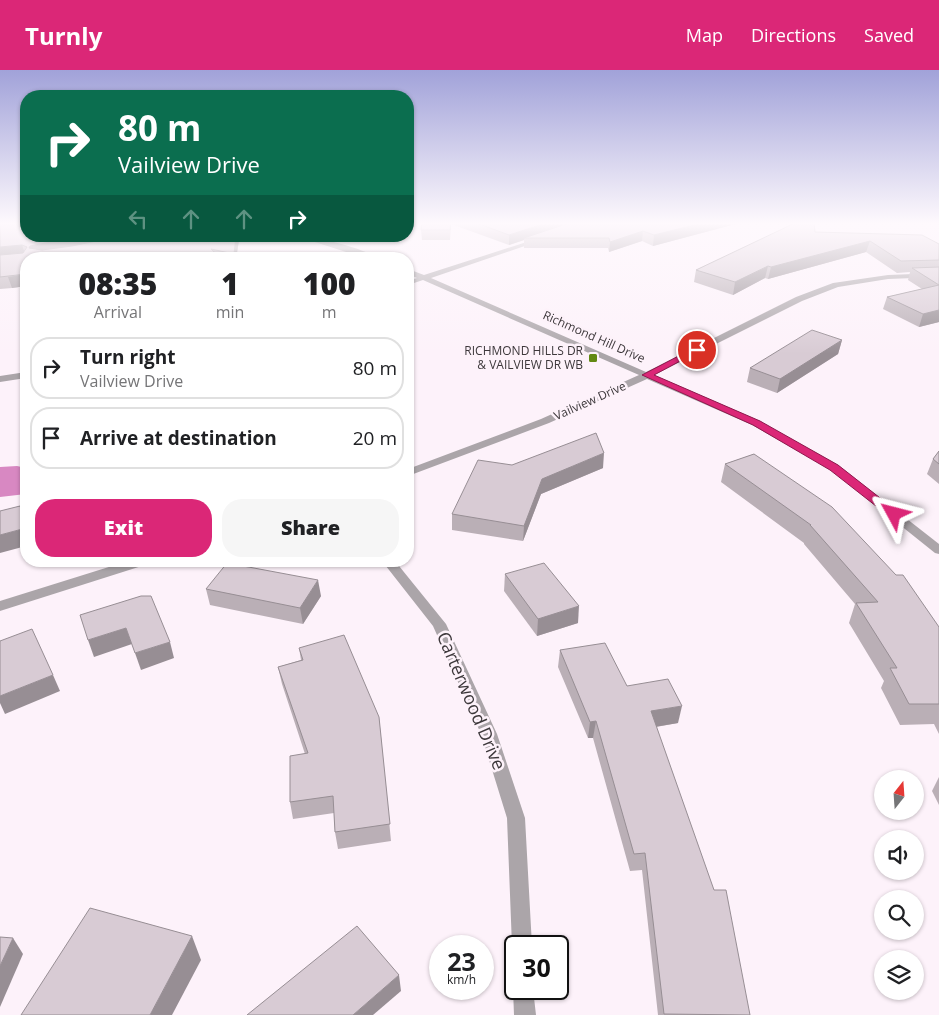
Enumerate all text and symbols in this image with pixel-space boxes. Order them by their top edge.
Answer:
text: Turnly [25,19,102,52]
text: Map [686,23,723,47]
text: Directions [751,23,836,47]
text: Saved [864,23,914,47]
text: 80 m [118,104,201,151]
icon: right [35,110,100,175]
text: Vailview Drive [118,149,260,179]
icon: left [124,205,152,233]
icon: ahead [177,205,205,233]
icon: ahead [230,205,258,233]
icon: right [283,205,311,233]
text: 08:35 [78,263,157,304]
text: 1 [221,263,239,304]
text: 100 [303,263,356,304]
text: Arrival [94,301,142,323]
text: min [216,301,244,323]
text: m [322,301,337,323]
street label: Richmond Hill Drive [540,306,648,367]
pin [676,329,718,371]
icon: arrive [683,336,711,364]
place label: RICHMOND HILLS DR & VAILVIEW DR WB [464,342,584,373]
text: Turn right [80,344,175,370]
marker: RICHMOND HILLS DR & VAILVIEW DR WB [587,352,599,364]
icon: right [37,354,65,382]
text: 80 m [353,355,397,381]
text: Vailview Drive [80,370,183,392]
street label: Vailview Drive [551,377,629,424]
icon: arrive [37,424,65,452]
text: Arrive at destination [80,425,277,451]
text: 20 m [353,425,397,451]
position arrow [867,487,919,539]
button: Exit [35,499,212,557]
button: Share [222,499,399,557]
street label: Carterwood Drive [432,628,512,773]
north arrow [874,770,924,820]
map controls [874,770,924,1000]
button: sound [874,830,924,880]
button: search [874,890,924,940]
speed limit sign: 30 [504,935,569,1000]
text: 23 [447,944,476,978]
button: layers [874,950,924,1000]
text: km/h [447,971,476,988]

